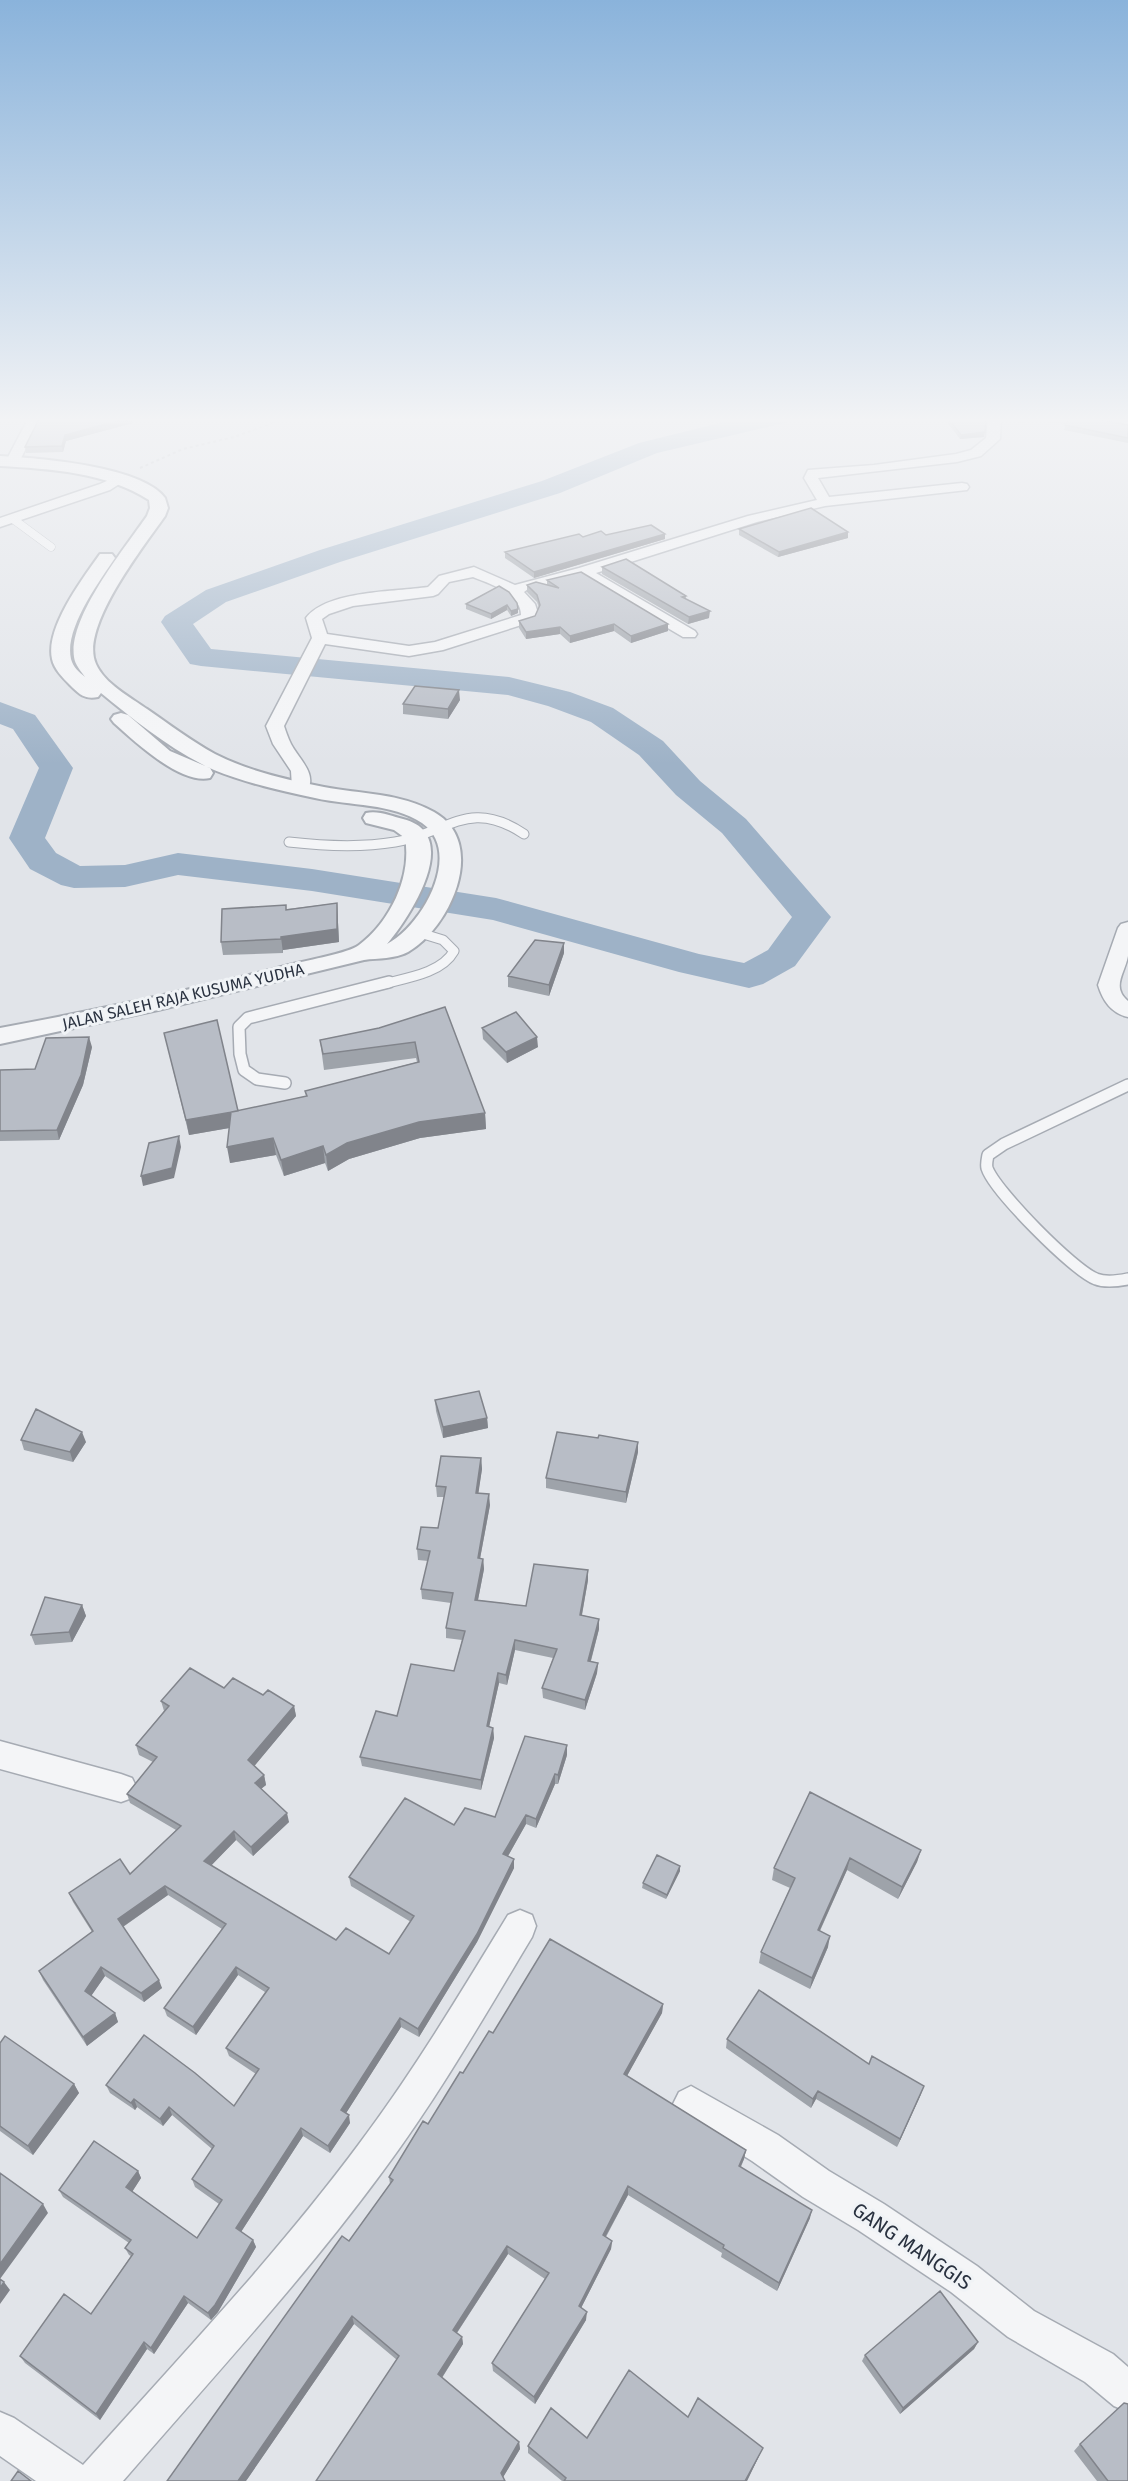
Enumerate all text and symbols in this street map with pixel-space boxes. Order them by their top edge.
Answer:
street label: JALAN SALEH RAJA KUSUMA YUDHA [60,959,307,1034]
street label: GANG MANGGIS [848,2197,976,2295]

